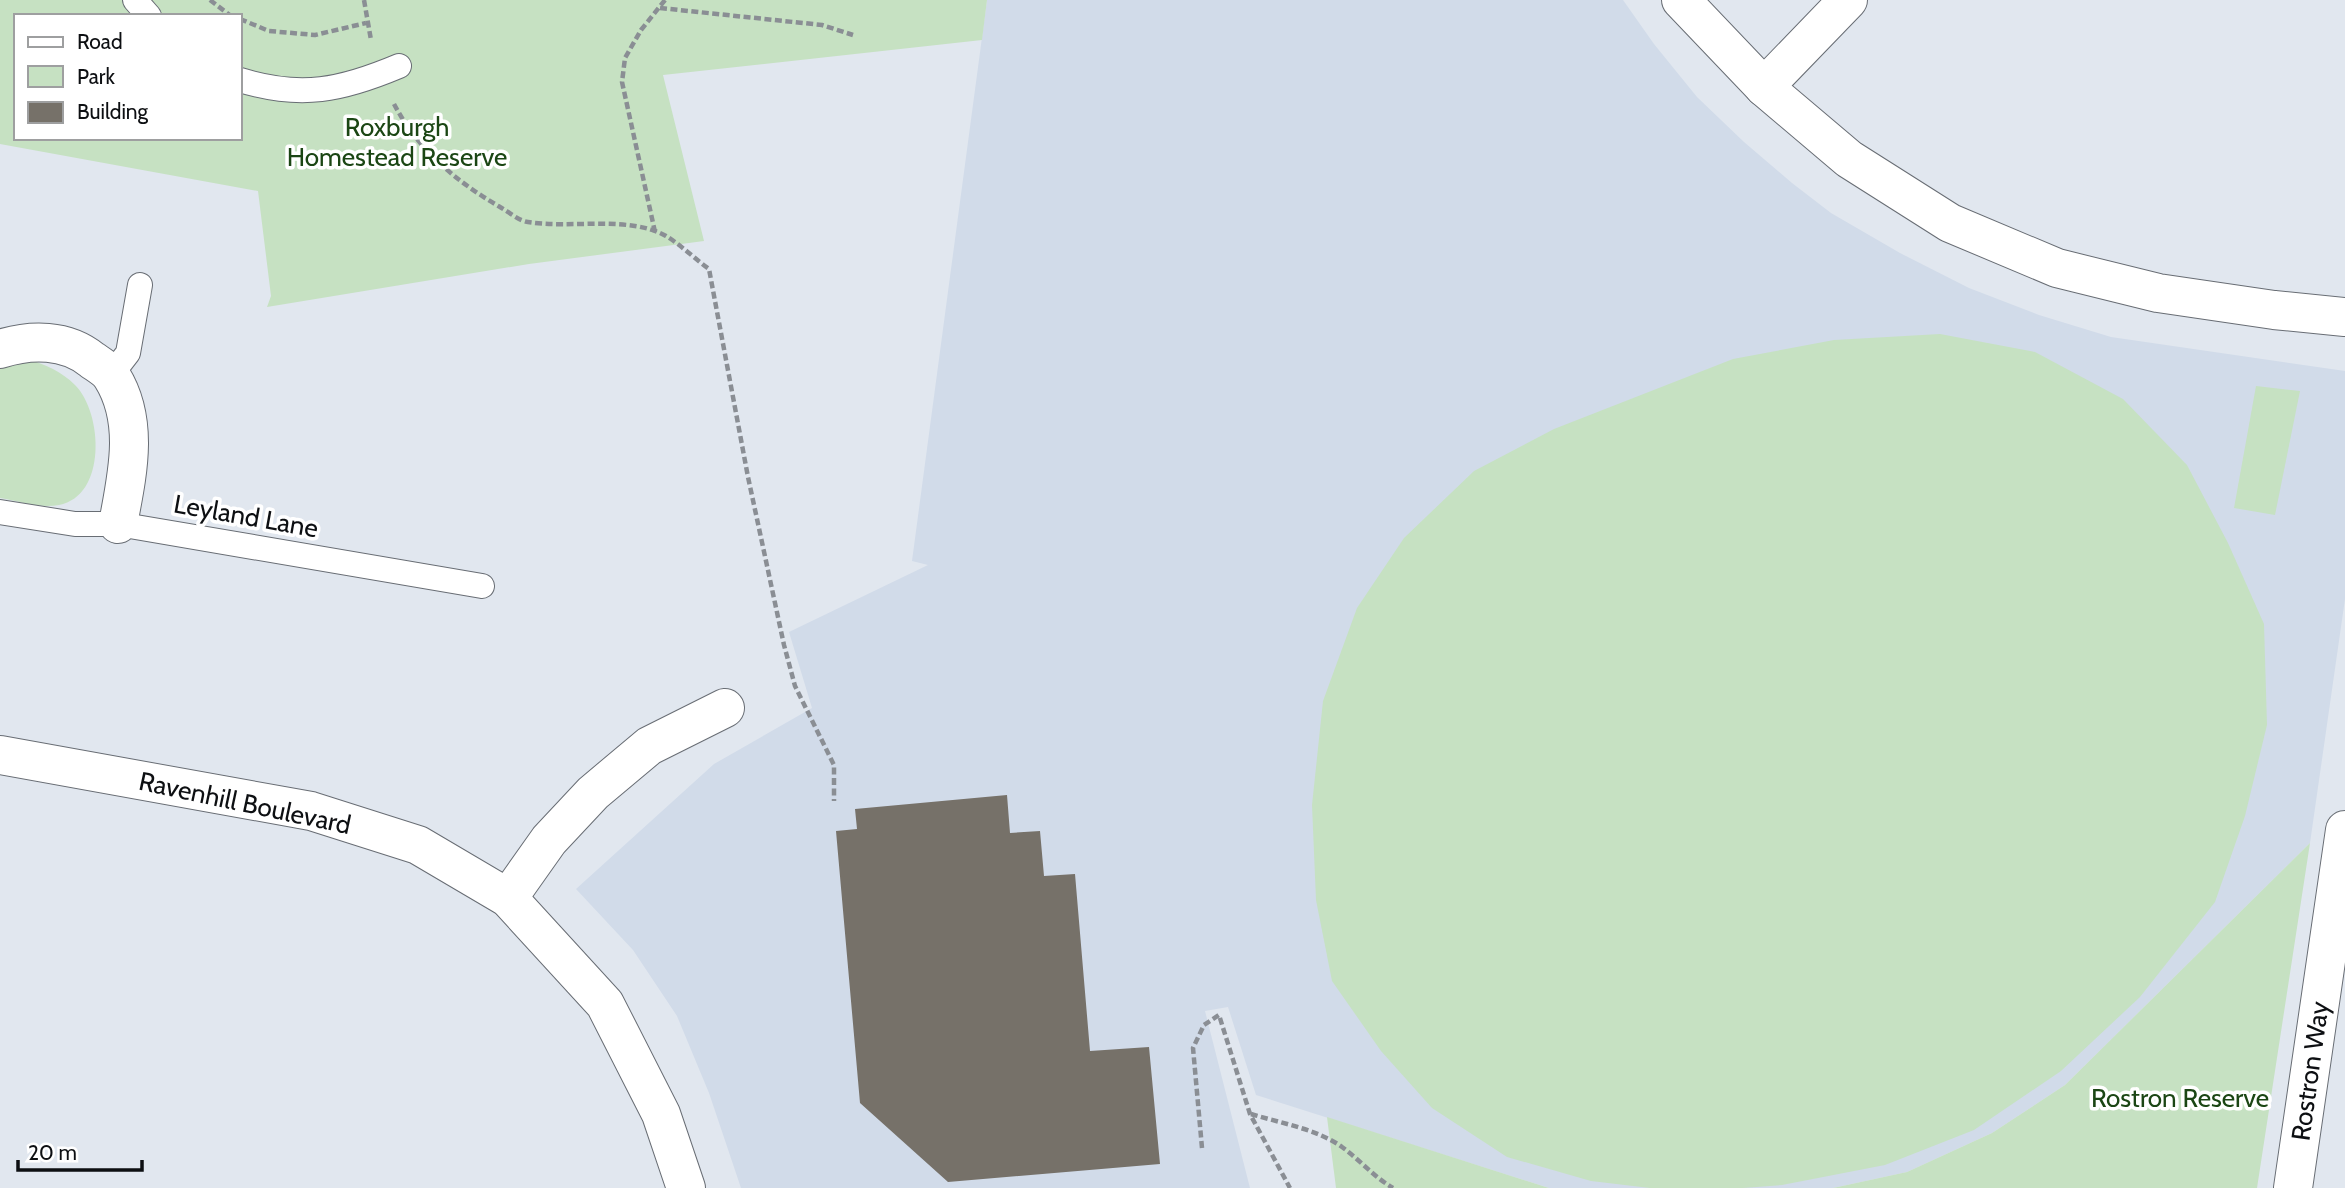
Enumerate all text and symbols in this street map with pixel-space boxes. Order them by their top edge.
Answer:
legend [14,14,242,140]
text: Road [77,29,123,54]
text: Park [77,64,115,89]
text: Building [77,99,149,124]
park label: Roxburgh Homestead Reserve [287,111,507,173]
street label: Leyland Lane [171,488,321,544]
street label: Ravenhill Boulevard [136,765,354,841]
street label: Rostron Way [2284,999,2336,1143]
park label: Rostron Reserve [2091,1082,2269,1114]
scale bar [18,1128,142,1172]
text: 20 m [28,1140,77,1165]

